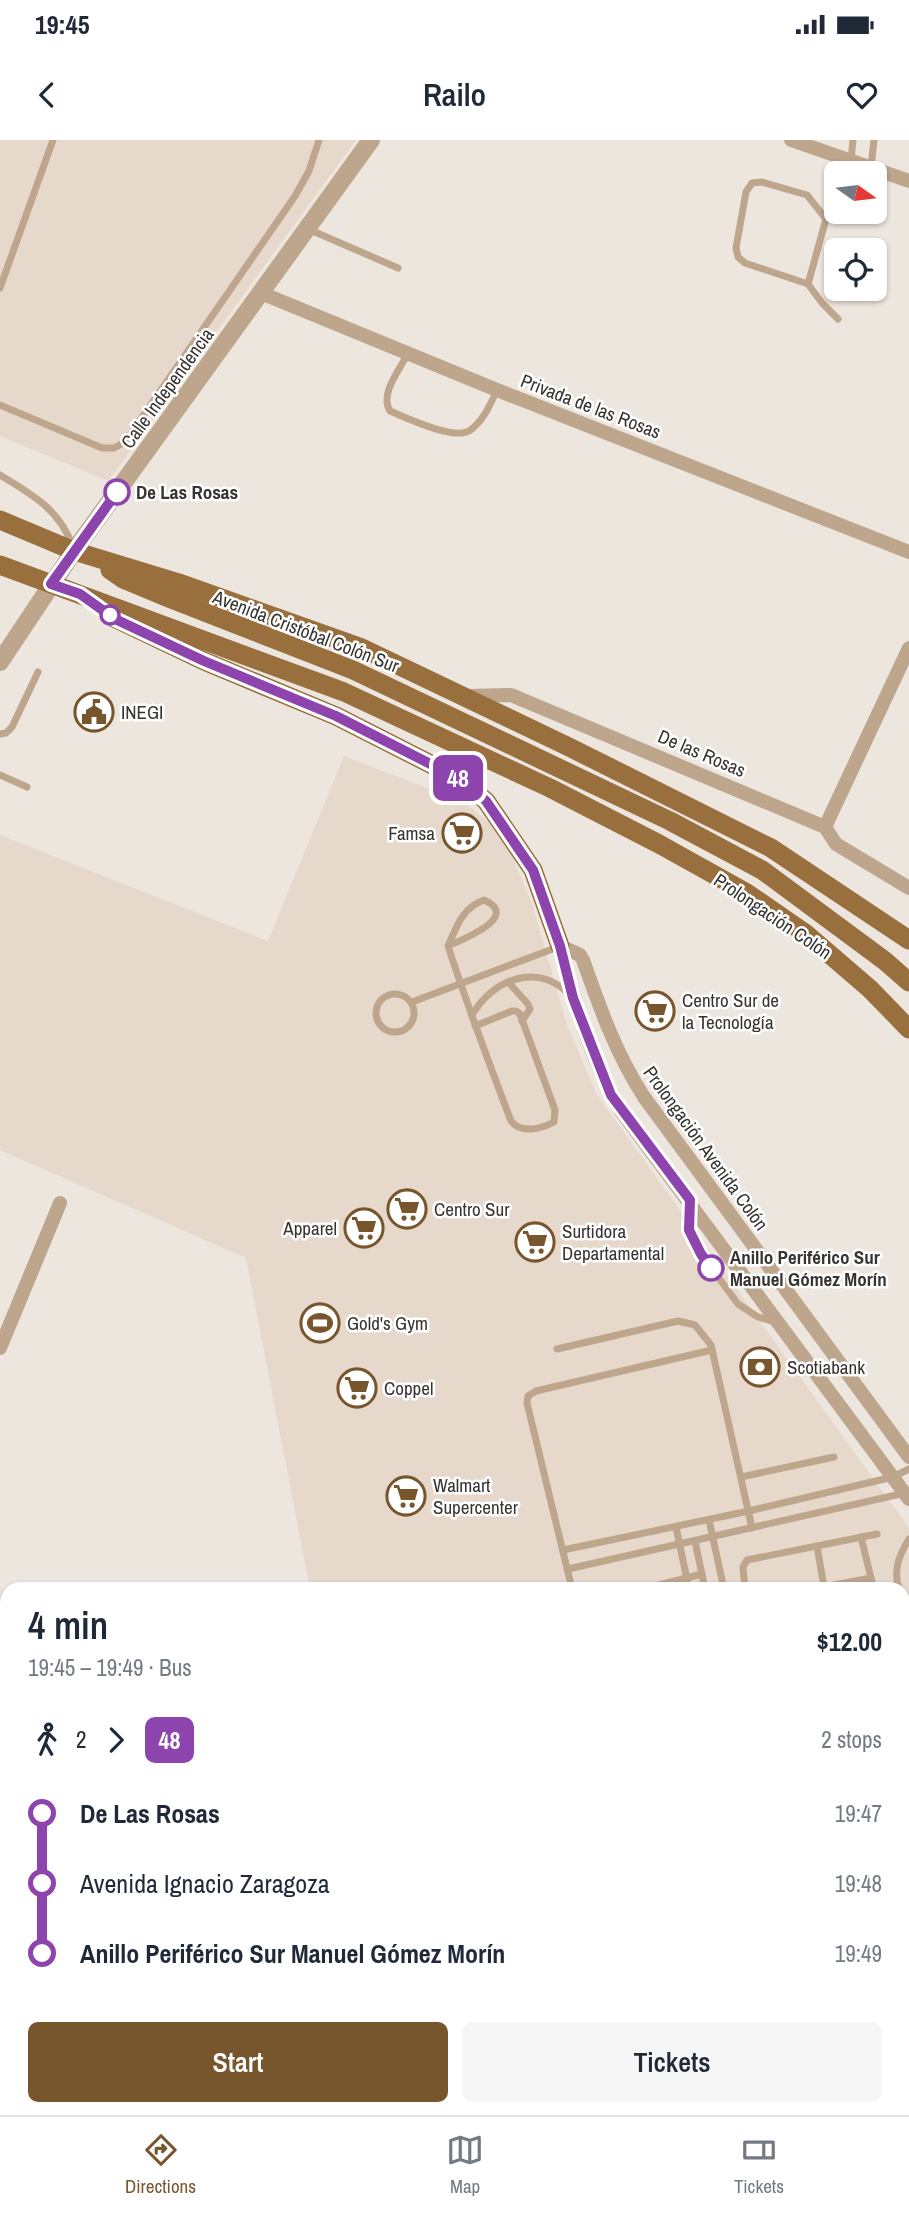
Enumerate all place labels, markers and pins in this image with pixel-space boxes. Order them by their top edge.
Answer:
marker: De Las Rosas [104,479,130,505]
place label: De Las Rosas [136,479,238,505]
unlabelled marker [100,605,120,625]
public building icon: INEGI [73,691,115,733]
place label: INEGI [121,699,163,725]
supermarket icon: Famsa [441,812,483,854]
place label: Famsa [388,820,435,846]
place label: Centro Sur de la Tecnología [682,987,779,1035]
supermarket icon: Centro Sur de la Tecnología [634,990,676,1032]
supermarket icon: Centro Sur [386,1188,428,1230]
place label: Centro Sur [434,1196,510,1222]
supermarket icon: Apparel [343,1207,385,1249]
place label: Apparel [282,1215,337,1241]
place label: Surtidora Departamental [562,1218,664,1266]
supermarket icon: Surtidora Departamental [514,1221,556,1263]
place label: Anillo Periférico Sur Manuel Gómez Morín [730,1244,887,1292]
marker: Anillo Periférico Sur Manuel Gómez Morín [698,1255,724,1281]
sports icon: Gold's Gym [299,1302,341,1344]
place label: Gold's Gym [347,1310,428,1336]
bank icon: Scotiabank [739,1346,781,1388]
place label: Scotiabank [787,1354,865,1380]
supermarket icon: Coppel [336,1367,378,1409]
place label: Coppel [384,1375,433,1401]
place label: Walmart Supercenter [433,1472,519,1520]
supermarket icon: Walmart Supercenter [385,1475,427,1517]

